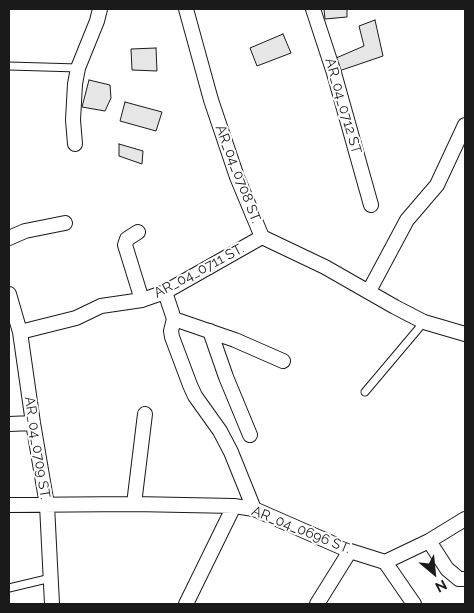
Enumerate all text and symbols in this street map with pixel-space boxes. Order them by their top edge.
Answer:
street label: AR_04_0712 ST [321,56,365,156]
street label: AR_04_0708 ST. [211,122,265,226]
street label: AR_04_0711 ST. [151,240,247,302]
street label: AR_04_0709 ST. [21,395,53,501]
street label: AR_04_0696 ST. [249,503,353,557]
north arrow [409,548,459,598]
text: N [433,577,450,596]

